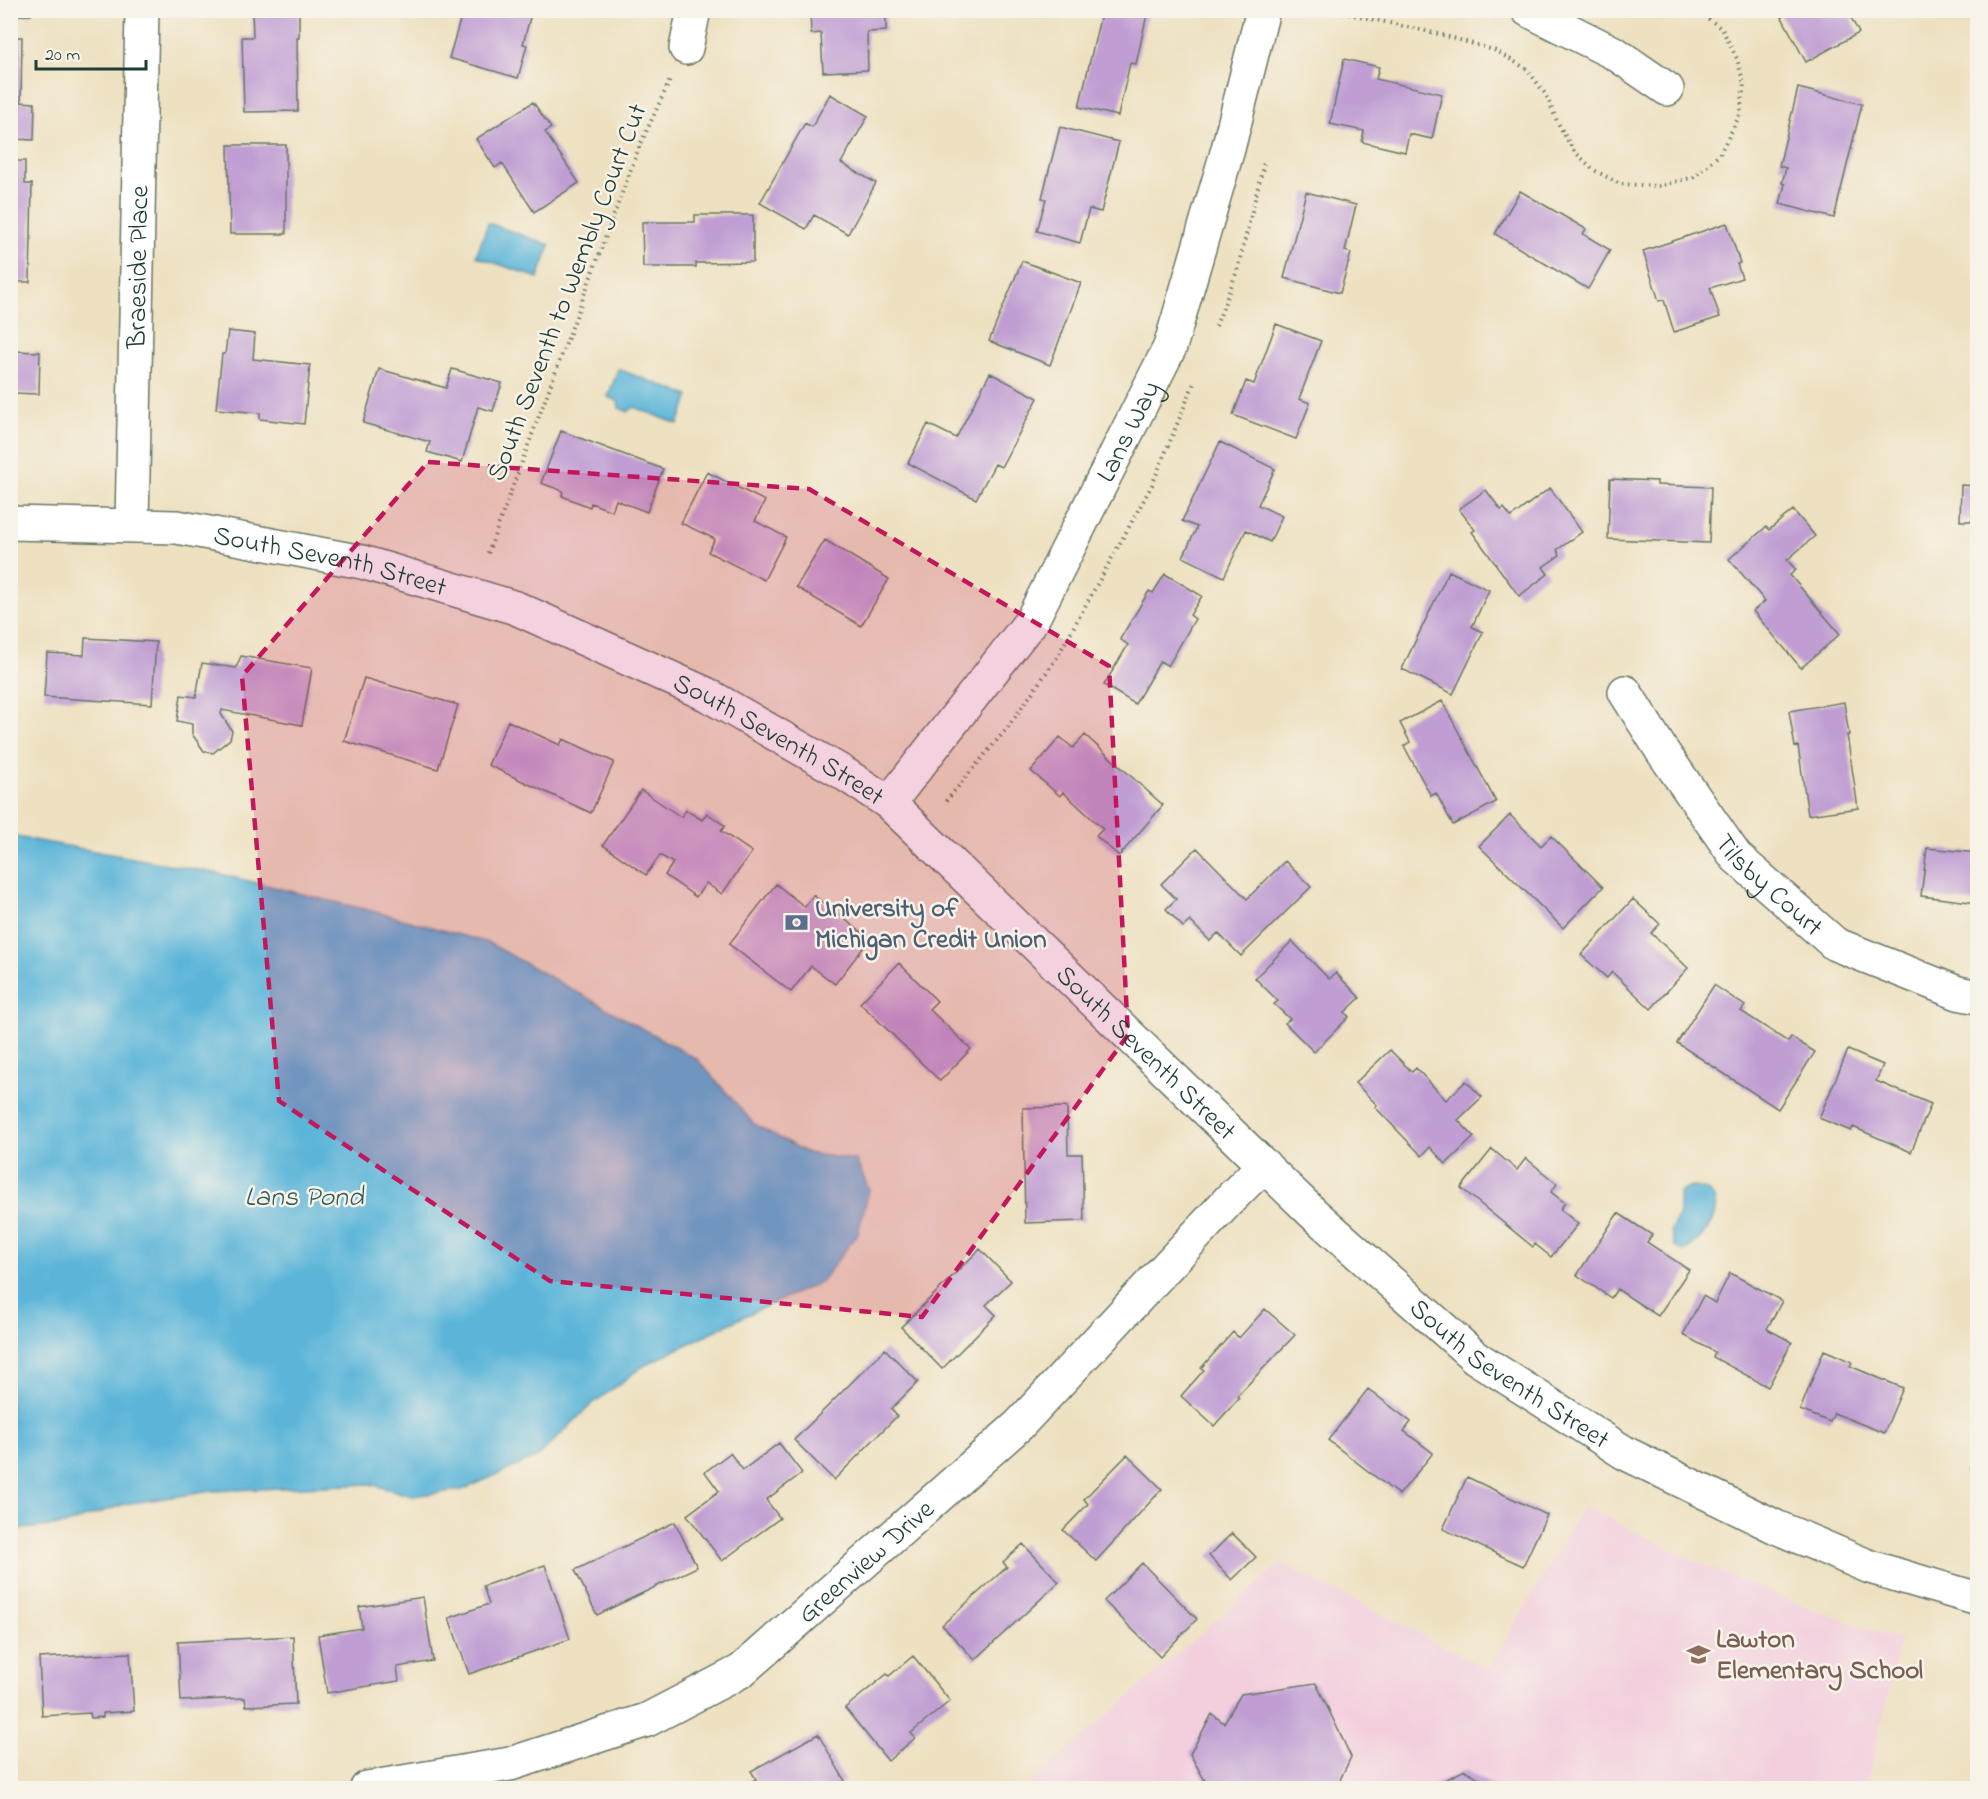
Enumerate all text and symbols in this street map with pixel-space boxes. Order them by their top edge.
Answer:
scale bar [36,33,146,71]
text: 20 m [45,43,80,69]
street label: South Seventh to Wembly Court Cut [478,99,658,487]
street label: Braeside Place [118,184,161,350]
street label: Lans Way [1088,375,1172,490]
street label: South Seventh Street [210,517,451,608]
street label: South Seventh Street [666,665,891,817]
street label: Tilsby Court [1704,827,1831,947]
place label: University of Michigan Credit Union [815,890,1046,961]
bank icon: University of Michigan Credit Union [784,910,810,936]
street label: South Seventh Street [1046,957,1244,1151]
water label: Lans Pond [244,1178,365,1219]
street label: South Seventh Street [1400,1290,1616,1460]
street label: Greenview Drive [790,1491,945,1634]
place label: Lawton Elementary School [1716,1621,1923,1691]
school or university icon: Lawton Elementary School [1685,1641,1711,1667]

